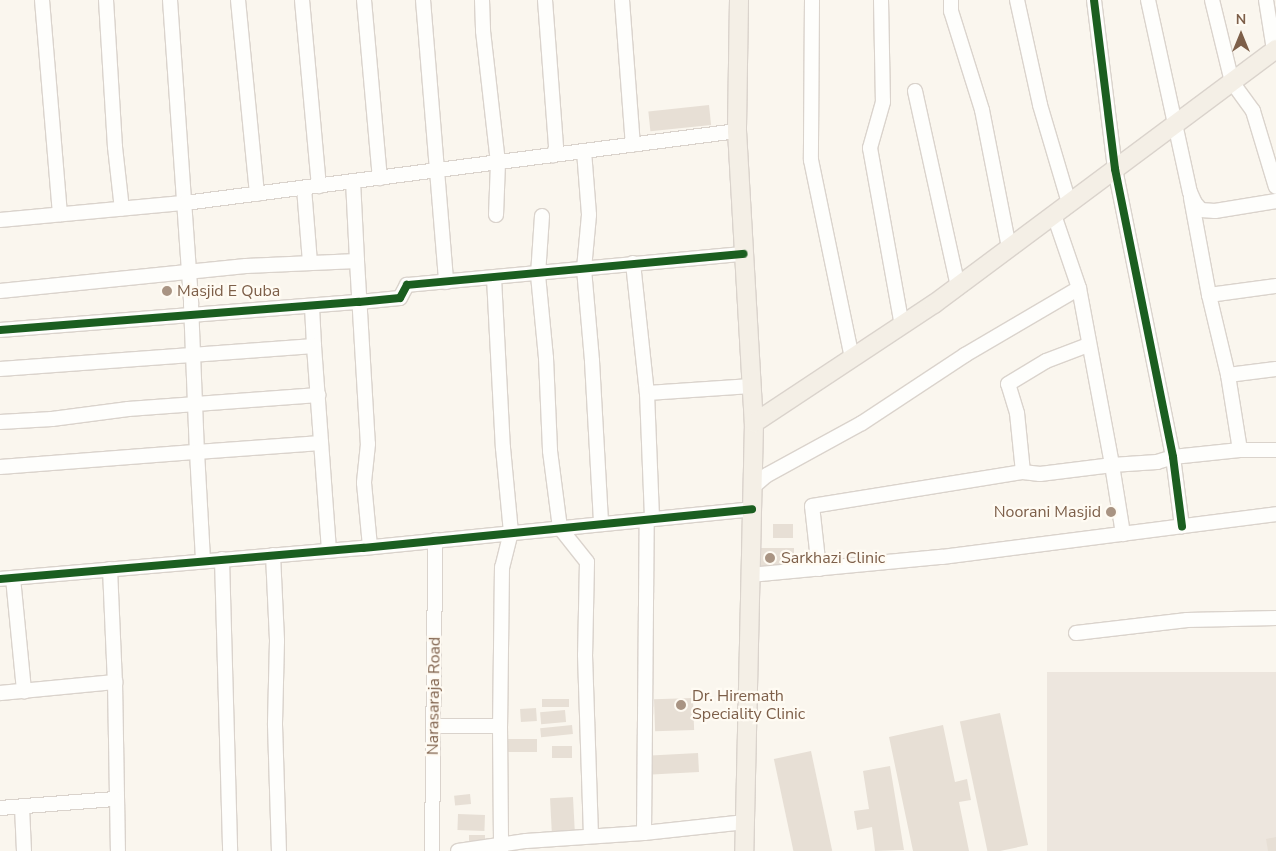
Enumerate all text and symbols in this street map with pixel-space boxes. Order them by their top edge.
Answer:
north arrow [1216,10,1266,60]
text: N [1236,10,1246,29]
place label: Masjid E Quba [177,281,280,301]
marker: Masjid E Quba [161,285,173,297]
place label: Noorani Masjid [994,502,1101,522]
marker: Noorani Masjid [1105,506,1117,518]
place label: Sarkhazi Clinic [781,548,885,568]
marker: Sarkhazi Clinic [763,551,777,565]
street label: Narasaraja Road [423,637,445,755]
place label: Dr. Hiremath Speciality Clinic [692,686,805,724]
marker: Dr. Hiremath Speciality Clinic [674,698,688,712]

